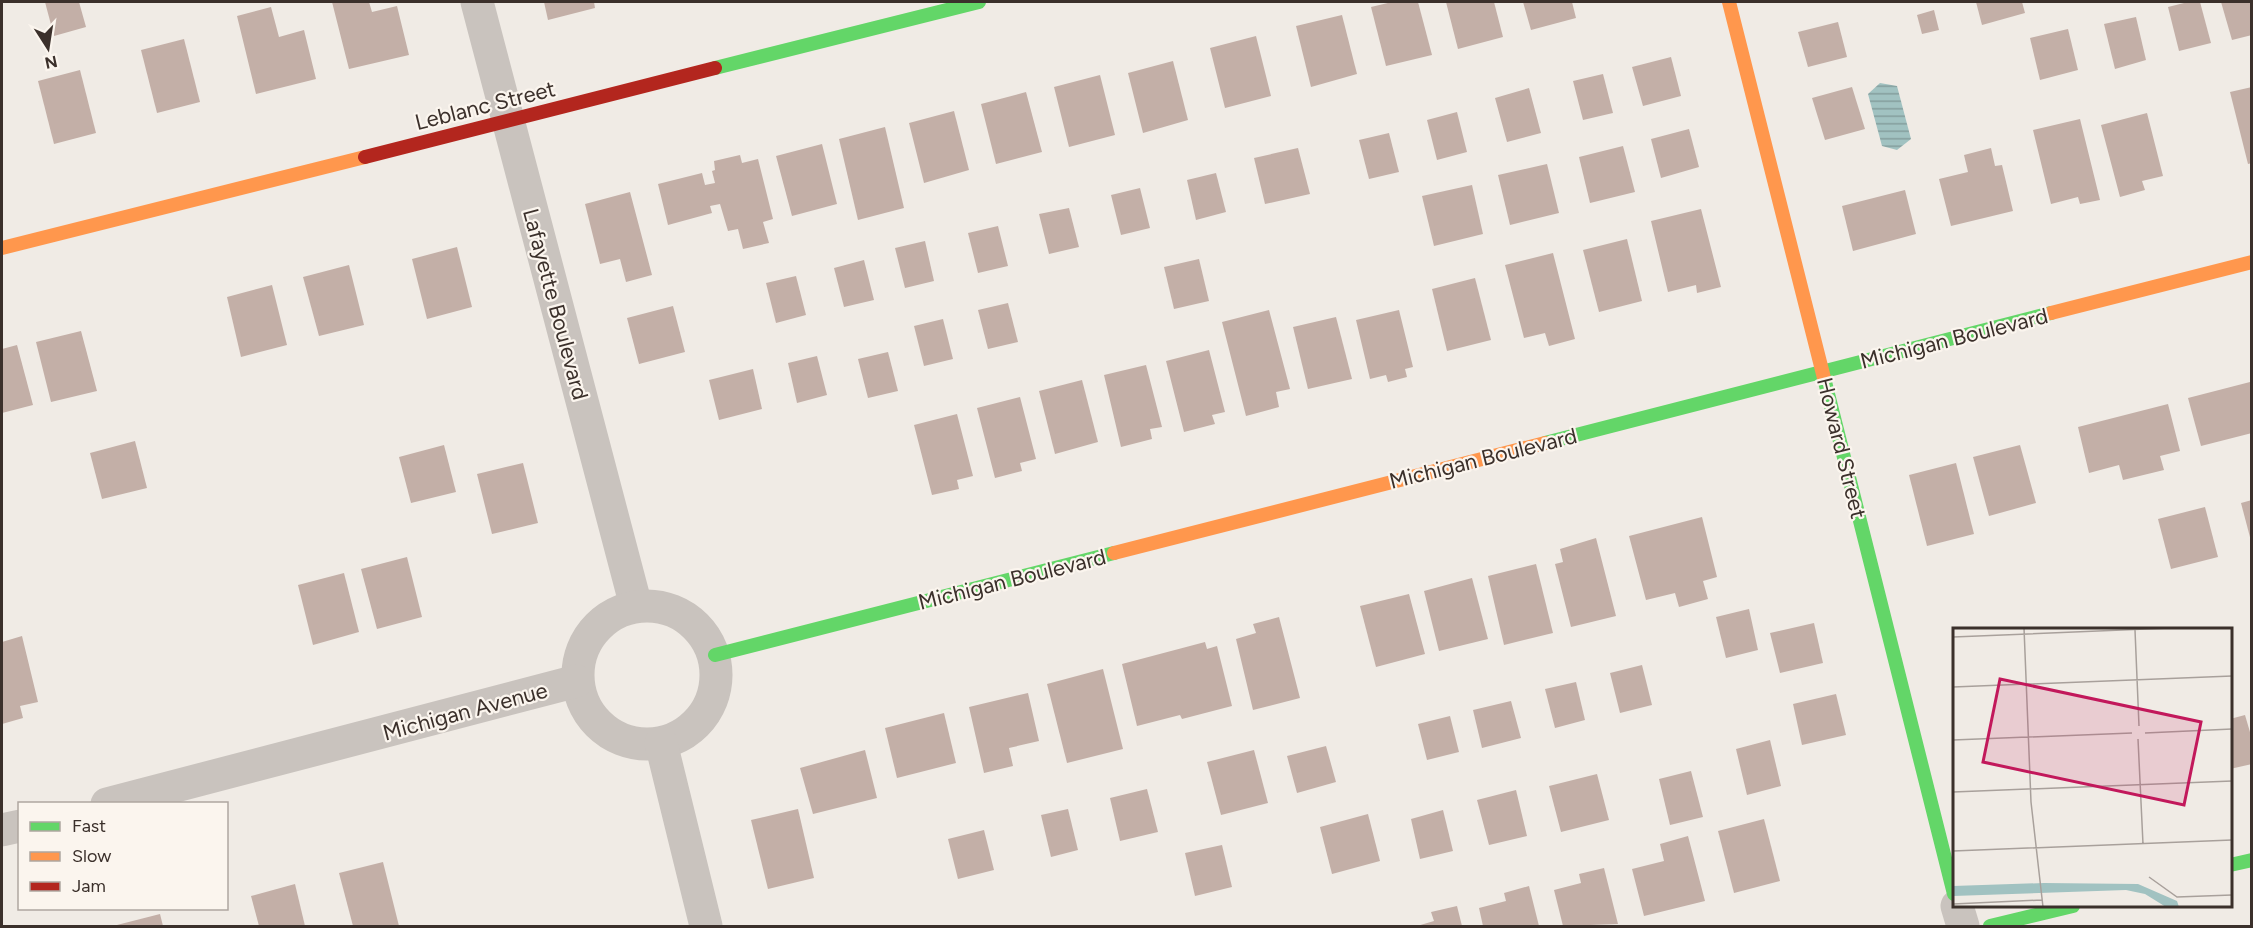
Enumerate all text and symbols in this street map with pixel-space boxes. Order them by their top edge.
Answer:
north arrow [18,18,78,78]
text: N [43,52,59,73]
street label: Leblanc Street [412,75,558,136]
street label: Lafayette Boulevard [517,206,594,403]
street label: Michigan Boulevard [1857,302,2051,375]
street label: Howard Street [1811,375,1872,522]
street label: Michigan Boulevard [1386,422,1580,495]
street label: Michigan Boulevard [915,543,1109,616]
inset map [1953,628,2232,907]
street label: Michigan Avenue [380,677,550,746]
legend [18,802,228,910]
text: Fast [72,815,106,837]
text: Slow [72,845,111,867]
text: Jam [72,875,106,897]

